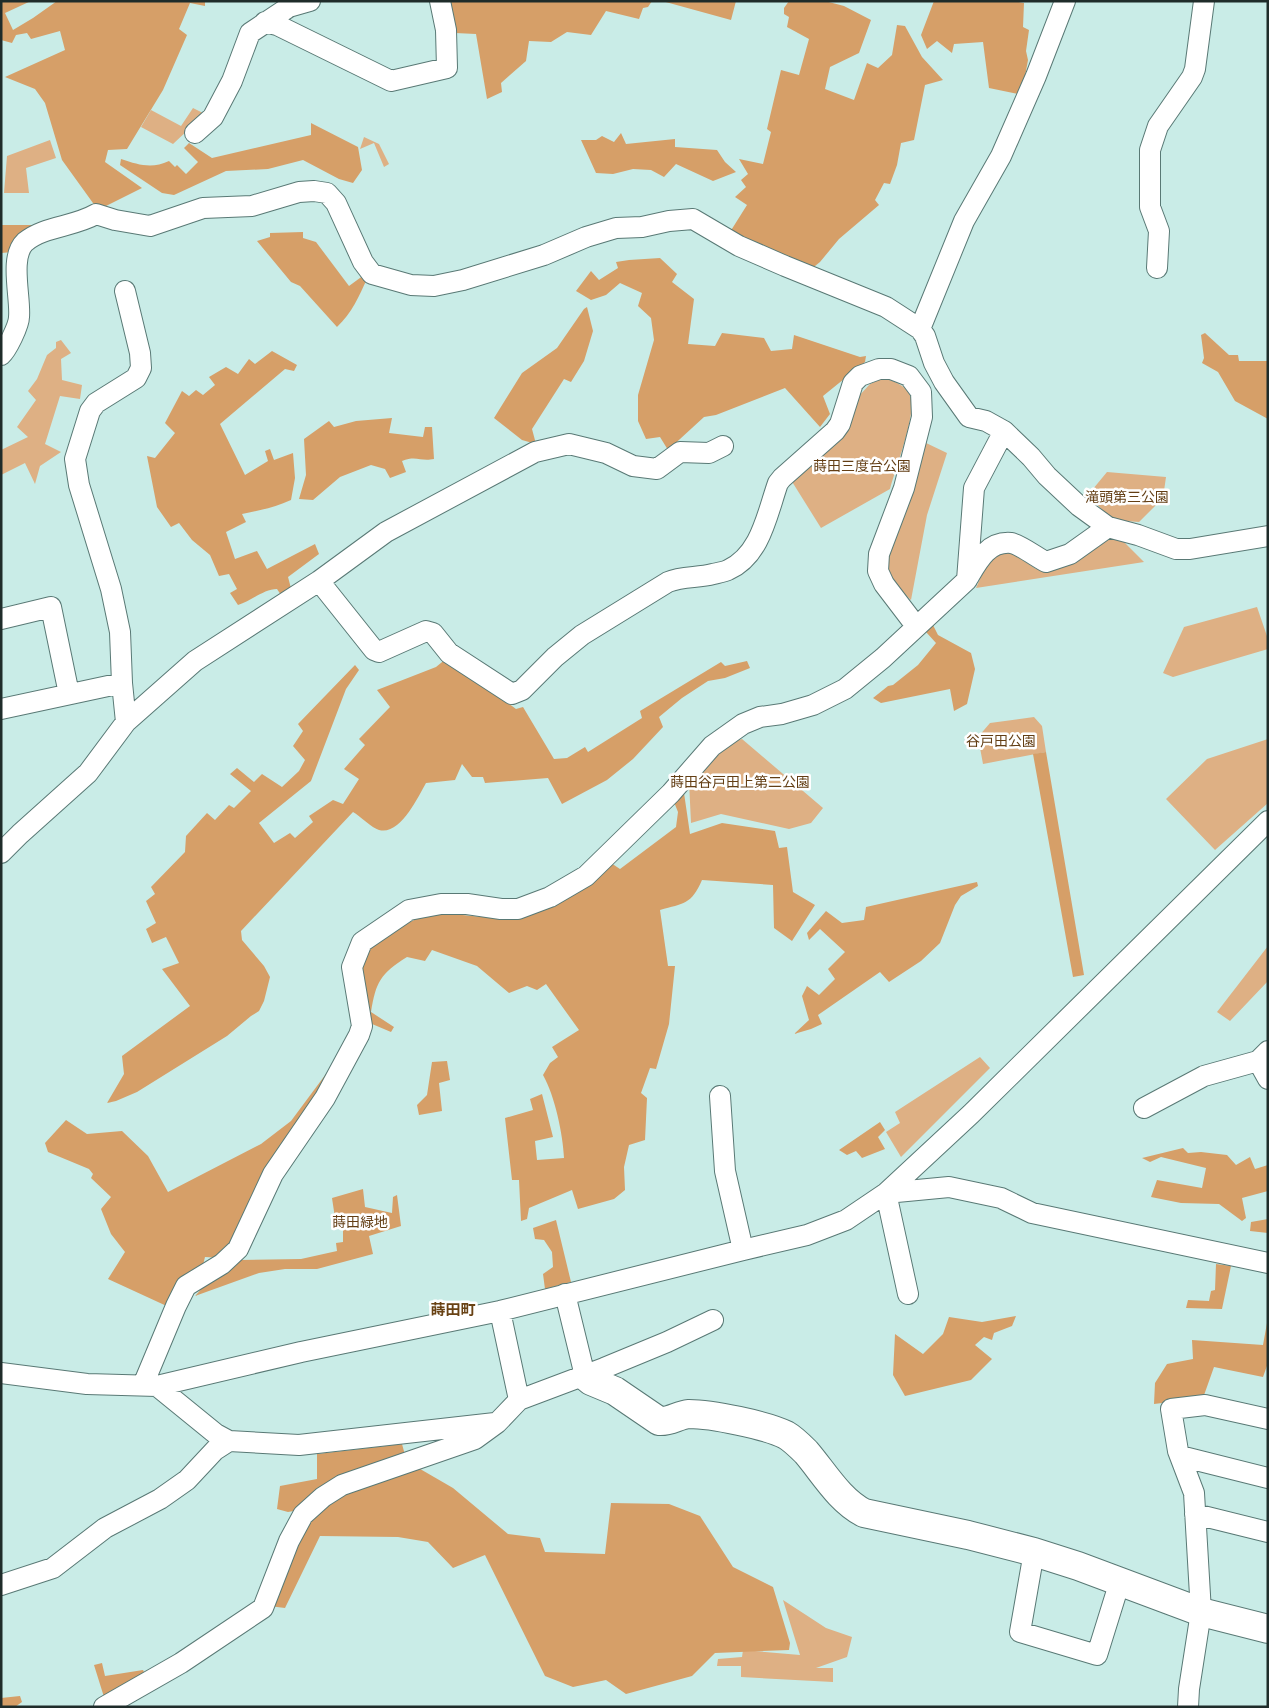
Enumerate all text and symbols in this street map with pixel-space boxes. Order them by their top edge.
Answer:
park label: 蒔田三度台公園 [813,458,911,475]
park label: 滝頭第三公園 [1085,489,1169,506]
park label: 谷戸田公園 [966,733,1036,750]
park label: 蒔田谷戸田上第二公園 [670,774,810,791]
park label: 蒔田緑地 [332,1214,388,1231]
district label: 蒔田町 [430,1301,476,1319]

